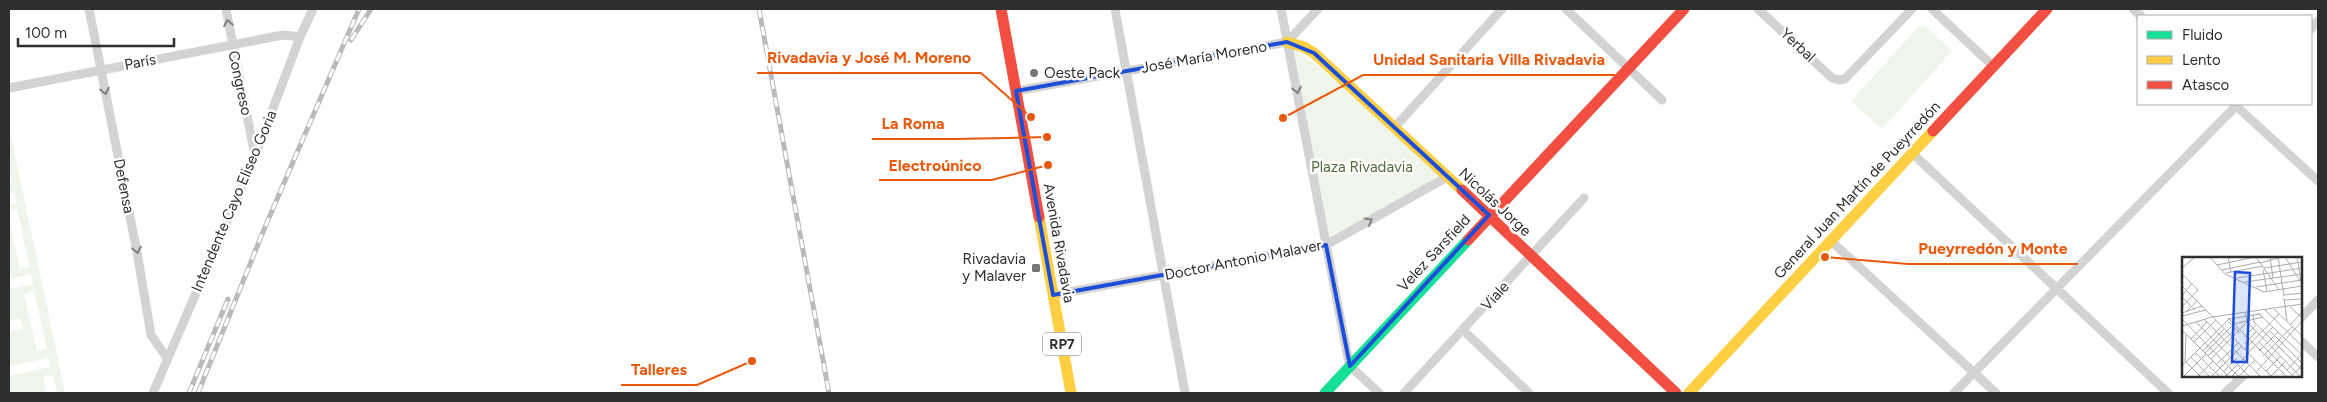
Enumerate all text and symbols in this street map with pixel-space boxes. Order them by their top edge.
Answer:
scale bar [18,15,174,47]
legend [2137,15,2312,105]
one-way arrow [224,18,234,27]
text: 100 m [25,24,67,42]
street label: Yerbal [1777,24,1819,66]
text: Fluido [2182,26,2223,44]
street label: José María Moreno [1140,37,1269,77]
callout: Rivadavia y José M. Moreno [757,42,981,73]
callout: Unidad Sanitaria Villa Rivadavia [1363,44,1615,75]
text: Rivadavia y José M. Moreno [767,48,971,67]
street label: Congreso [224,49,256,117]
street label: París [123,50,157,74]
text: Unidad Sanitaria Villa Rivadavia [1373,50,1605,69]
text: Lento [2182,51,2221,69]
place label: Oeste Pack [1044,64,1121,82]
marker: Oeste Pack [1028,67,1040,79]
text: Atasco [2182,76,2230,94]
one-way arrow [1291,86,1301,95]
one-way arrow [99,87,110,95]
street label: General Juan Martín de Pueyrredón [1770,98,1944,282]
street label: Intendente Cayo Eliseo Goria [188,107,280,295]
callout: La Roma [872,108,955,139]
text: La Roma [881,114,945,133]
callout: Electroúnico [879,149,992,180]
text: Electroúnico [888,156,982,175]
street label: Defensa [110,157,138,215]
park label: Plaza Rivadavia [1311,158,1413,176]
street label: Nicolás Jorge [1455,164,1535,240]
street label: Avenida Rivadavia [1040,182,1078,304]
street label: Velez Sarsfield [1394,211,1474,295]
one-way arrow [1363,217,1372,227]
callout: Pueyrredón y Monte [1908,233,2078,264]
street label: Doctor Antonio Malaver [1163,236,1323,284]
text: Pueyrredón y Monte [1918,239,2068,258]
one-way arrow [131,246,141,255]
place label: Rivadavia y Malaver [962,250,1026,285]
inset map [2182,257,2302,377]
marker: Rivadavia y Malaver [1030,262,1042,274]
street label: Viale [1477,278,1513,314]
road number: RP7 [1043,332,1081,356]
callout: Talleres [621,354,697,385]
text: Talleres [631,360,688,379]

